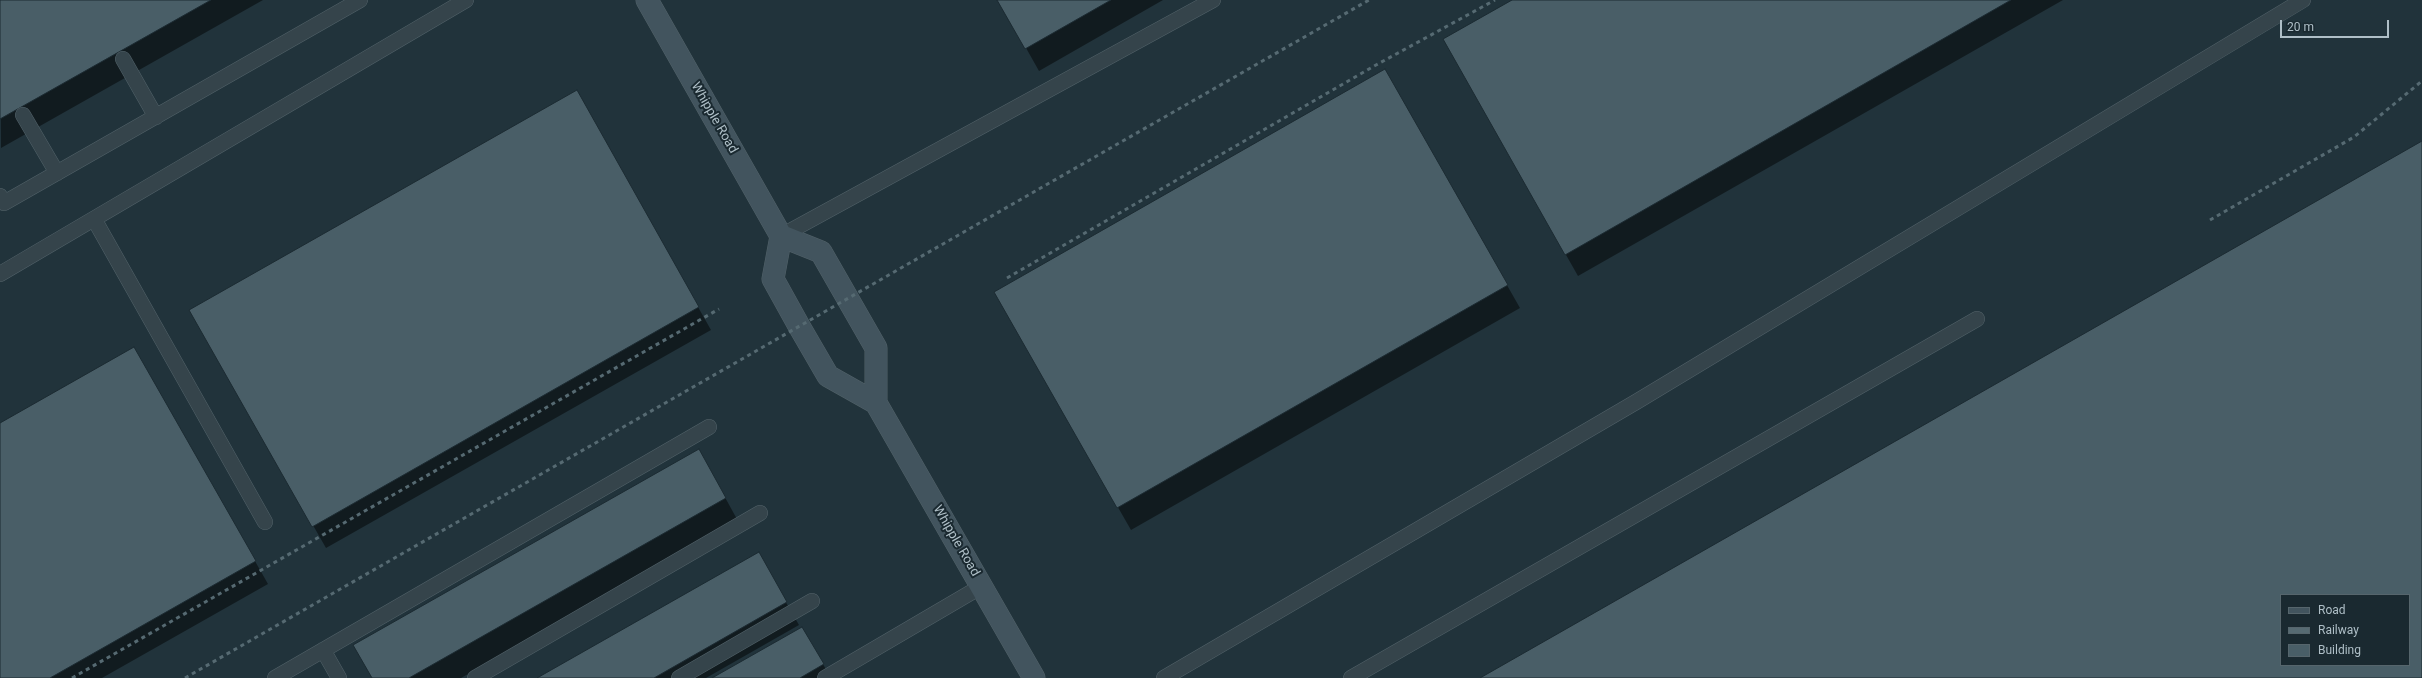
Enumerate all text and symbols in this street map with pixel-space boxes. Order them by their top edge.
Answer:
scale bar [2282,12,2391,38]
text: 20 m [2287,20,2314,34]
street label: Whipple Road [687,80,741,156]
street label: Whipple Road [929,503,983,579]
legend [2280,594,2410,666]
text: Road [2318,603,2346,617]
text: Railway [2318,623,2359,637]
text: Building [2318,643,2361,657]

